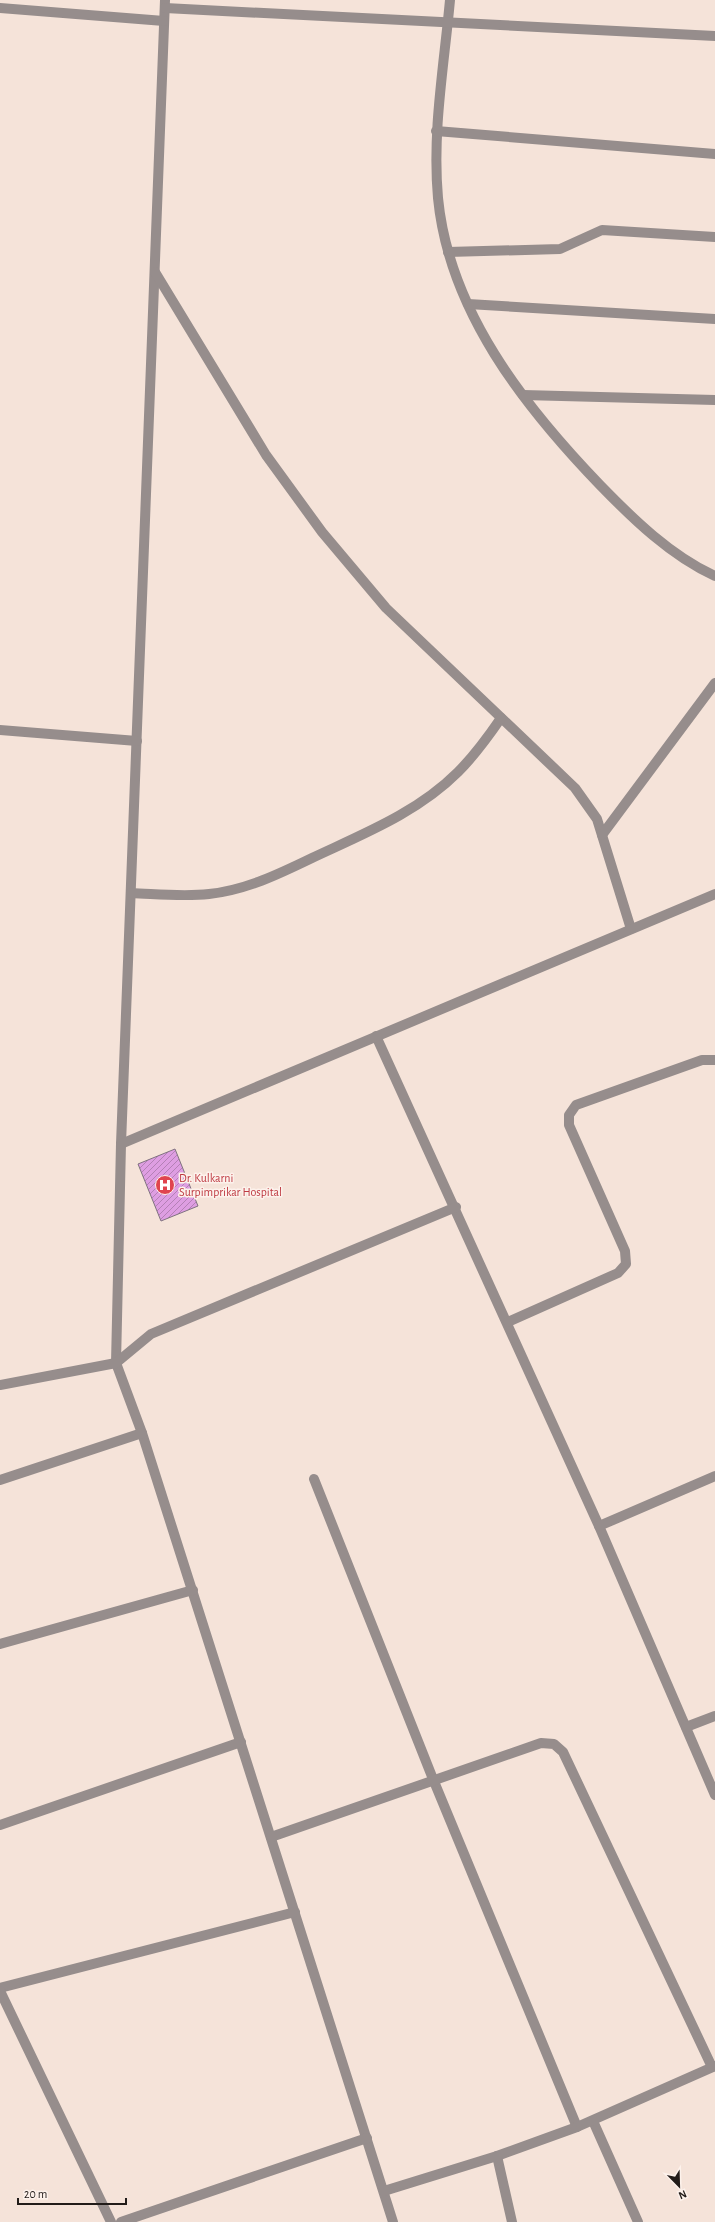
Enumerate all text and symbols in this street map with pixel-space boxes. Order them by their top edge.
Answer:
place label: Dr. Kulkarni Surpimprikar Hospital [179,1172,282,1198]
hospital icon: Dr. Kulkarni Surpimprikar Hospital [154,1174,176,1196]
north arrow [659,2166,699,2206]
scale bar [18,2180,126,2206]
text: 20 m [24,2188,47,2200]
text: N [677,2188,688,2201]

